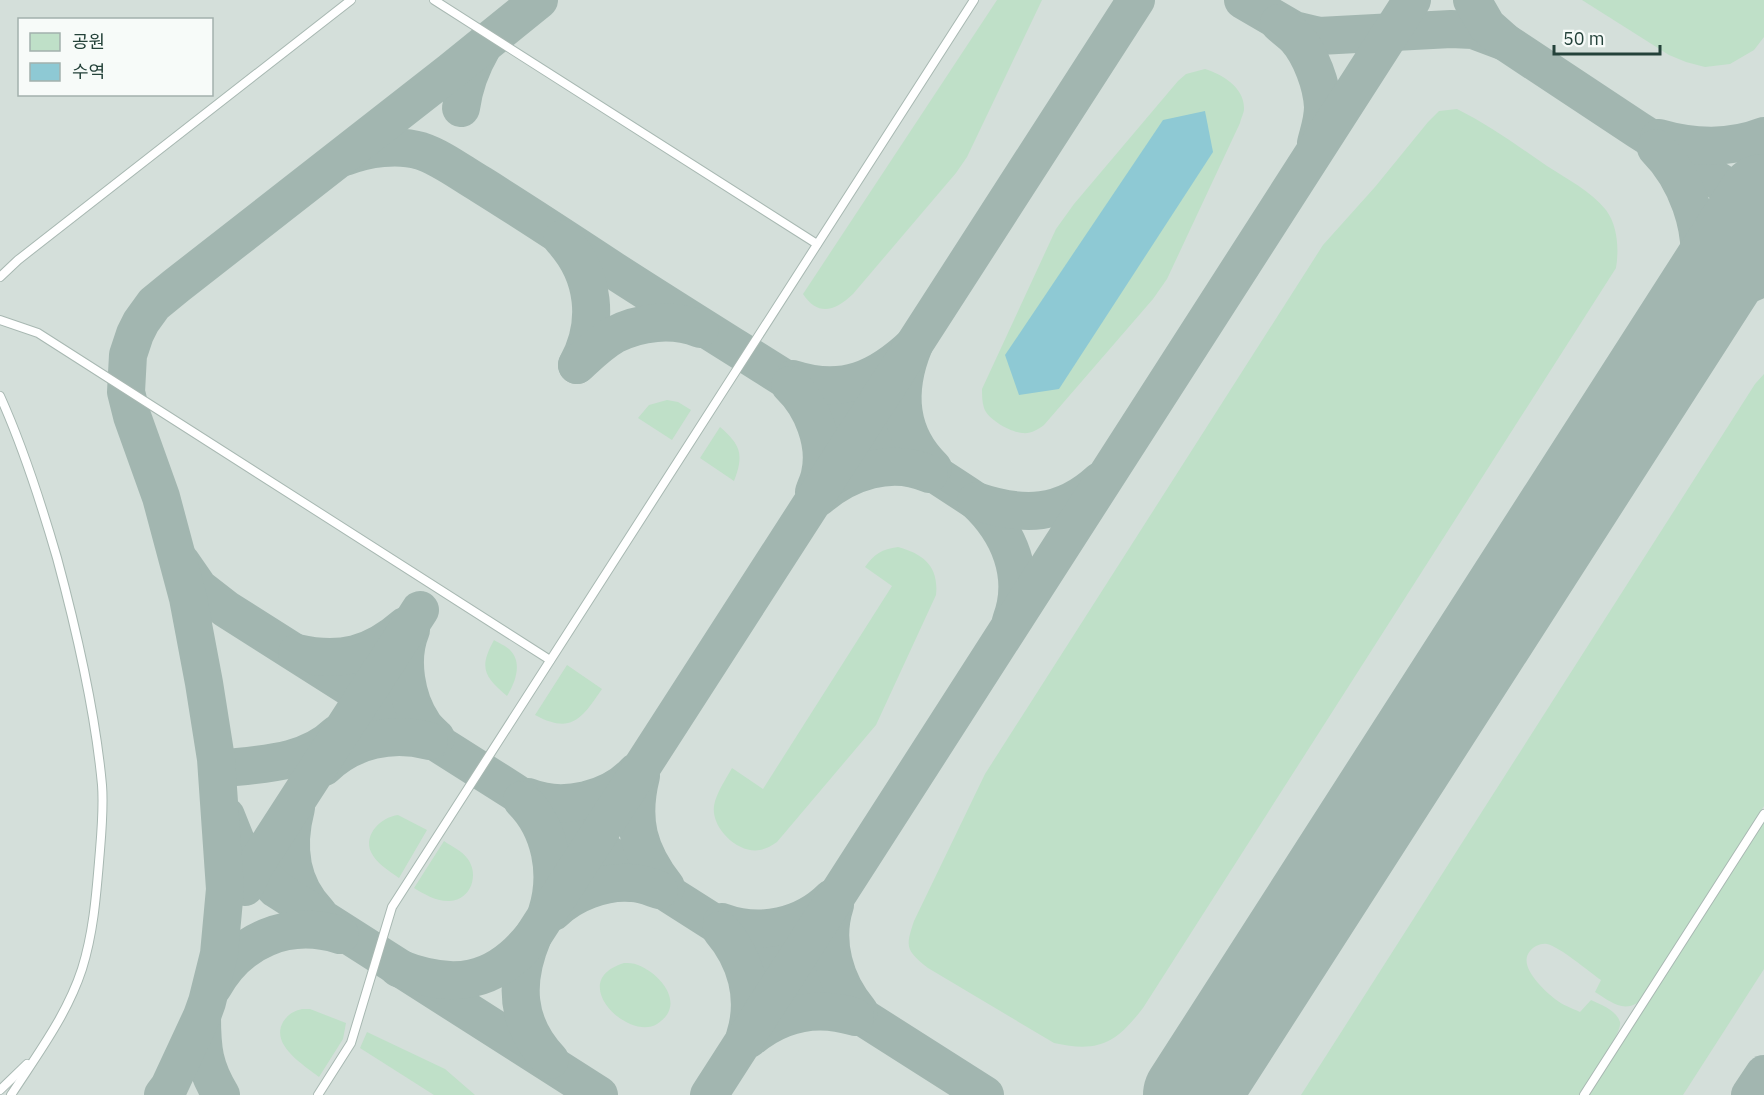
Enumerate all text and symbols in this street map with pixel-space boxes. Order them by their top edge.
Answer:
legend [18,18,213,96]
scale bar [1554,18,1660,56]
text: 50 m [1563,27,1605,50]
text: 공원 [72,30,105,53]
text: 수역 [72,60,105,83]

